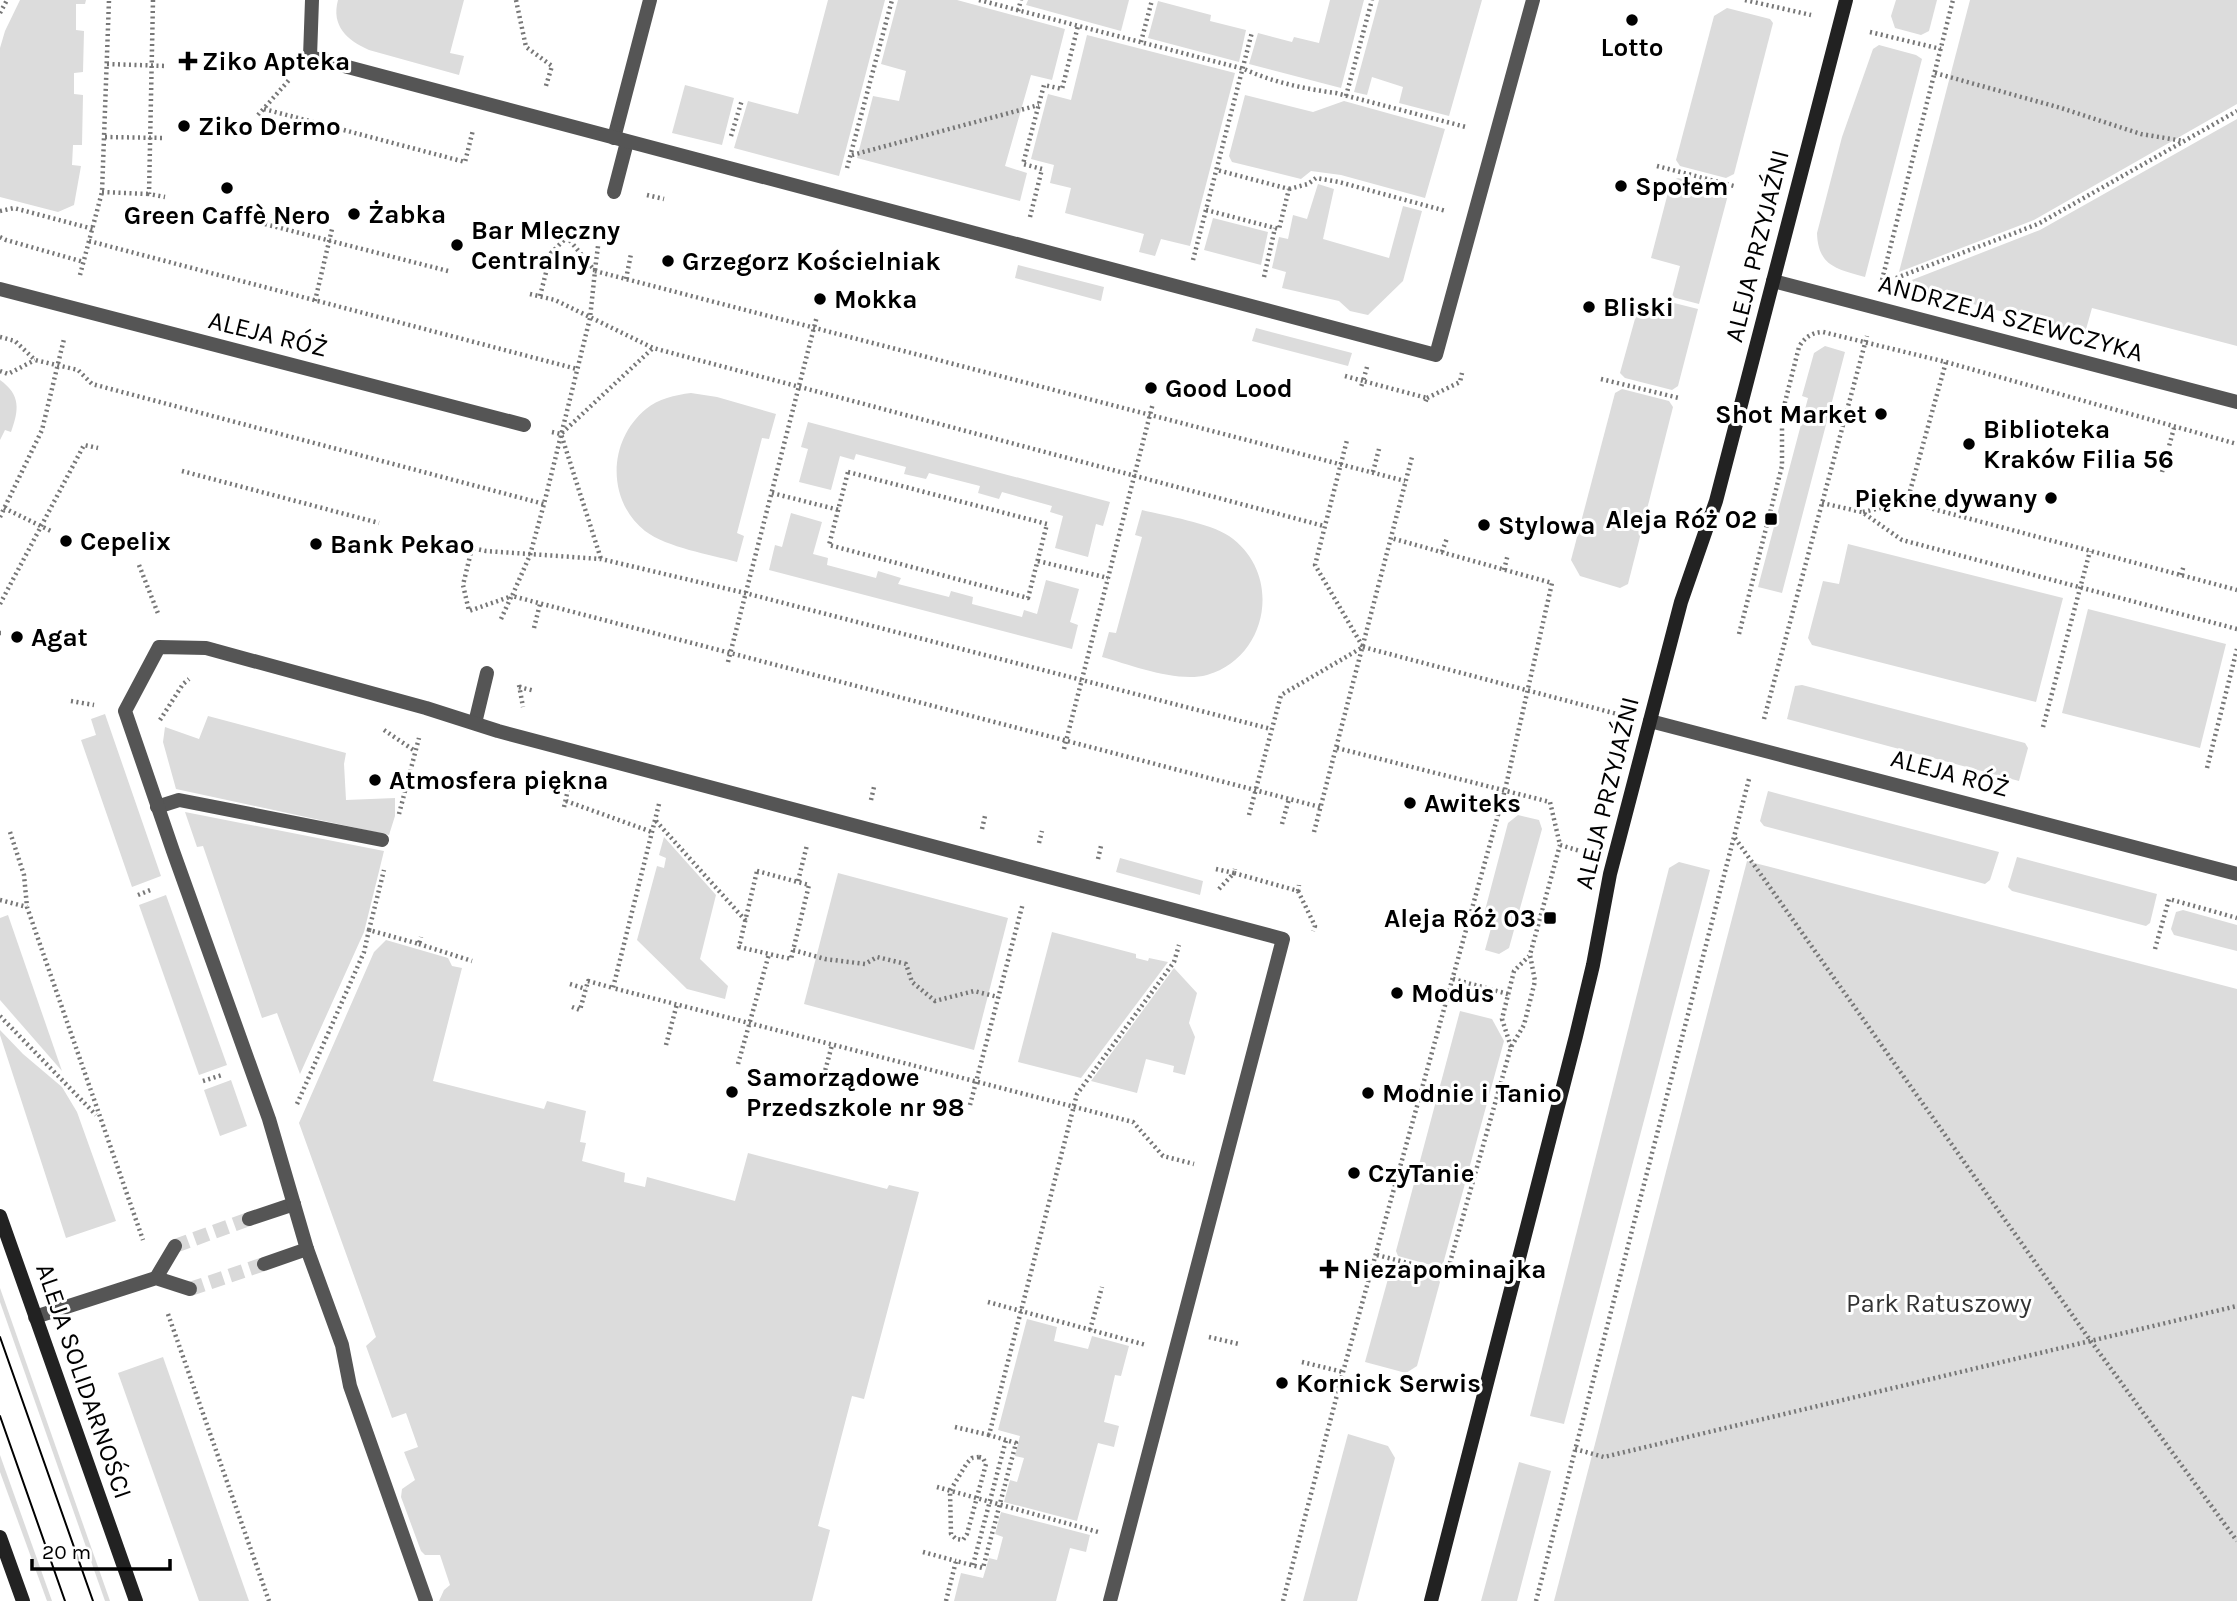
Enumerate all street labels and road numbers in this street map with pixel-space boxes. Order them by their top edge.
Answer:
street label: ALEJA PRZYJAŹNI [1717,146,1796,345]
street label: ANDRZEJA SZEWCZYKA [1875,268,2147,368]
street label: ALEJA RÓŻ [205,303,331,364]
street label: ALEJA PRZYJAŹNI [1567,693,1646,892]
street label: ALEJA RÓŻ [1887,741,2013,804]
street label: ALEJA SOLIDARNOŚCI [29,1259,140,1503]

